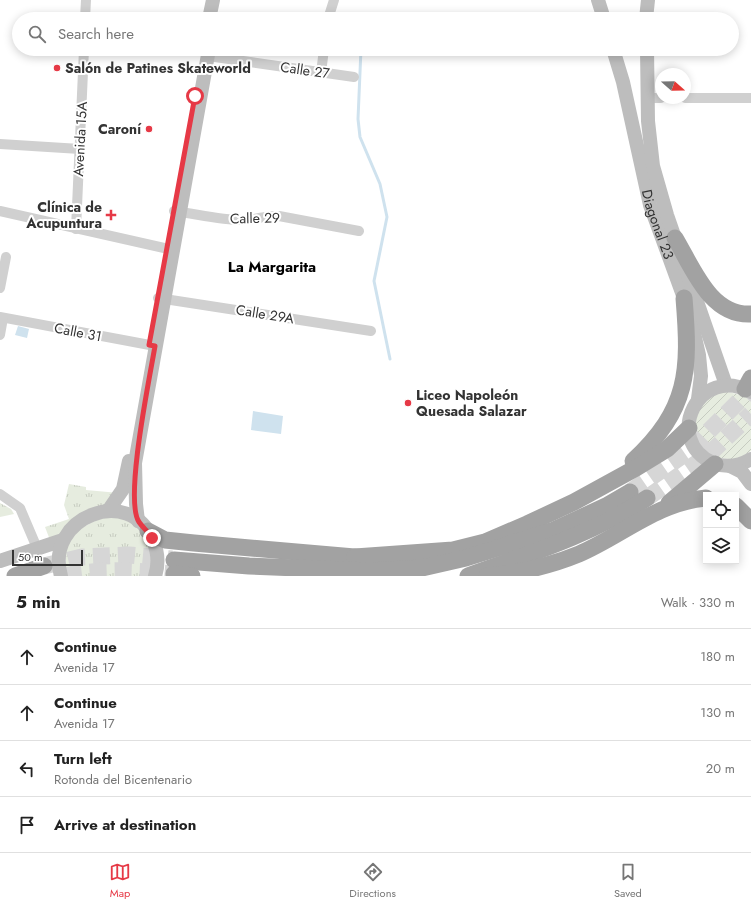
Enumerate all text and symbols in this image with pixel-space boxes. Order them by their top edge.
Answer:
search box [12,12,739,56]
icon: search [26,23,48,45]
text: Search here [58,23,134,45]
street label: Calle 27 [279,57,332,83]
place label: Salón de Patines Skateworld [65,58,251,78]
marker: Salón de Patines Skateworld [52,63,62,73]
north arrow [655,68,691,104]
route start [186,87,204,105]
street label: Avenida 15A [68,100,92,177]
place label: Caroní [98,119,142,139]
marker: Caroní [144,124,154,134]
street label: Diagonal 23 [637,187,679,262]
place label: Clínica de Acupuntura [25,197,102,233]
street label: Calle 29 [230,208,280,228]
marker: Clínica de Acupuntura [105,209,117,221]
district label: La Margarita [228,256,316,278]
street label: Calle 29A [235,300,296,329]
street label: Calle 31 [52,318,104,346]
place label: Liceo Napoleón Quesada Salazar [416,385,527,421]
marker: Liceo Napoleón Quesada Salazar [403,398,413,408]
map controls [703,492,739,564]
button: locate [703,492,739,528]
button: layers [703,528,739,564]
route end [143,529,161,547]
scale bar [12,548,83,567]
text: 50 m [18,549,43,565]
text: 5 min [16,590,60,614]
text: Walk · 330 m [661,593,735,612]
text: Continue [54,636,117,658]
icon: ahead [16,646,38,668]
text: 180 m [700,647,735,666]
text: Avenida 17 [54,658,115,677]
text: Continue [54,692,117,714]
icon: ahead [16,702,38,724]
text: 130 m [700,703,735,722]
text: Avenida 17 [54,714,115,733]
text: Turn left [54,748,112,770]
icon: left [16,758,38,780]
text: 20 m [706,759,735,778]
text: Rotonda del Bicentenario [54,770,192,789]
icon: arrive [16,814,38,836]
text: Arrive at destination [54,814,196,836]
tab: Map [109,861,131,901]
tab: Directions [349,861,396,901]
tab: Saved [614,861,642,901]

